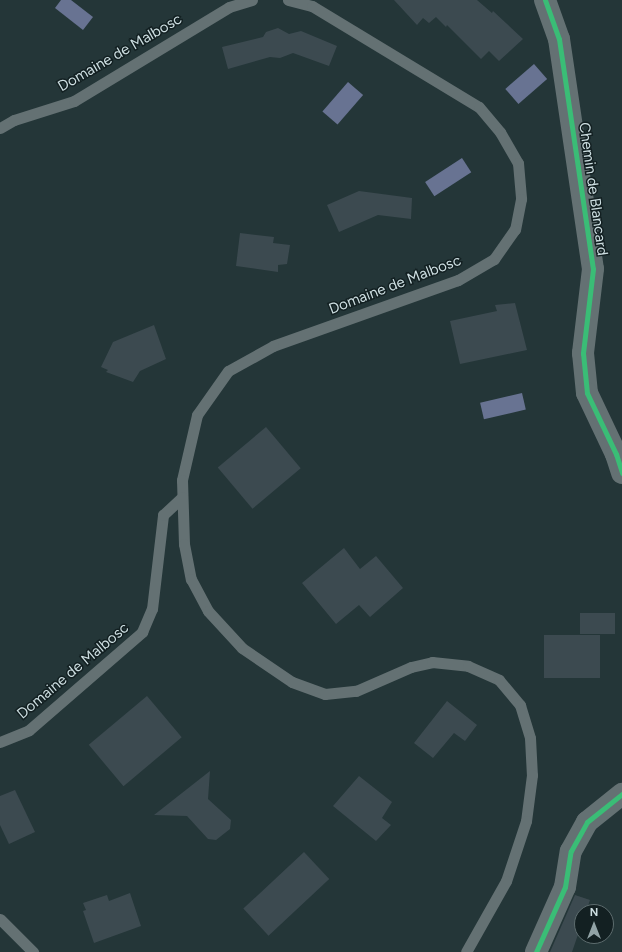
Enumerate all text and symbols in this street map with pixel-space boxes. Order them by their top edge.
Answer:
street label: Domaine de Malbosc [55,10,185,96]
street label: Chemin de Blancard [575,121,611,257]
street label: Domaine de Malbosc [326,251,464,319]
street label: Domaine de Malbosc [14,619,132,723]
north arrow [574,904,614,944]
text: N [590,906,598,919]

